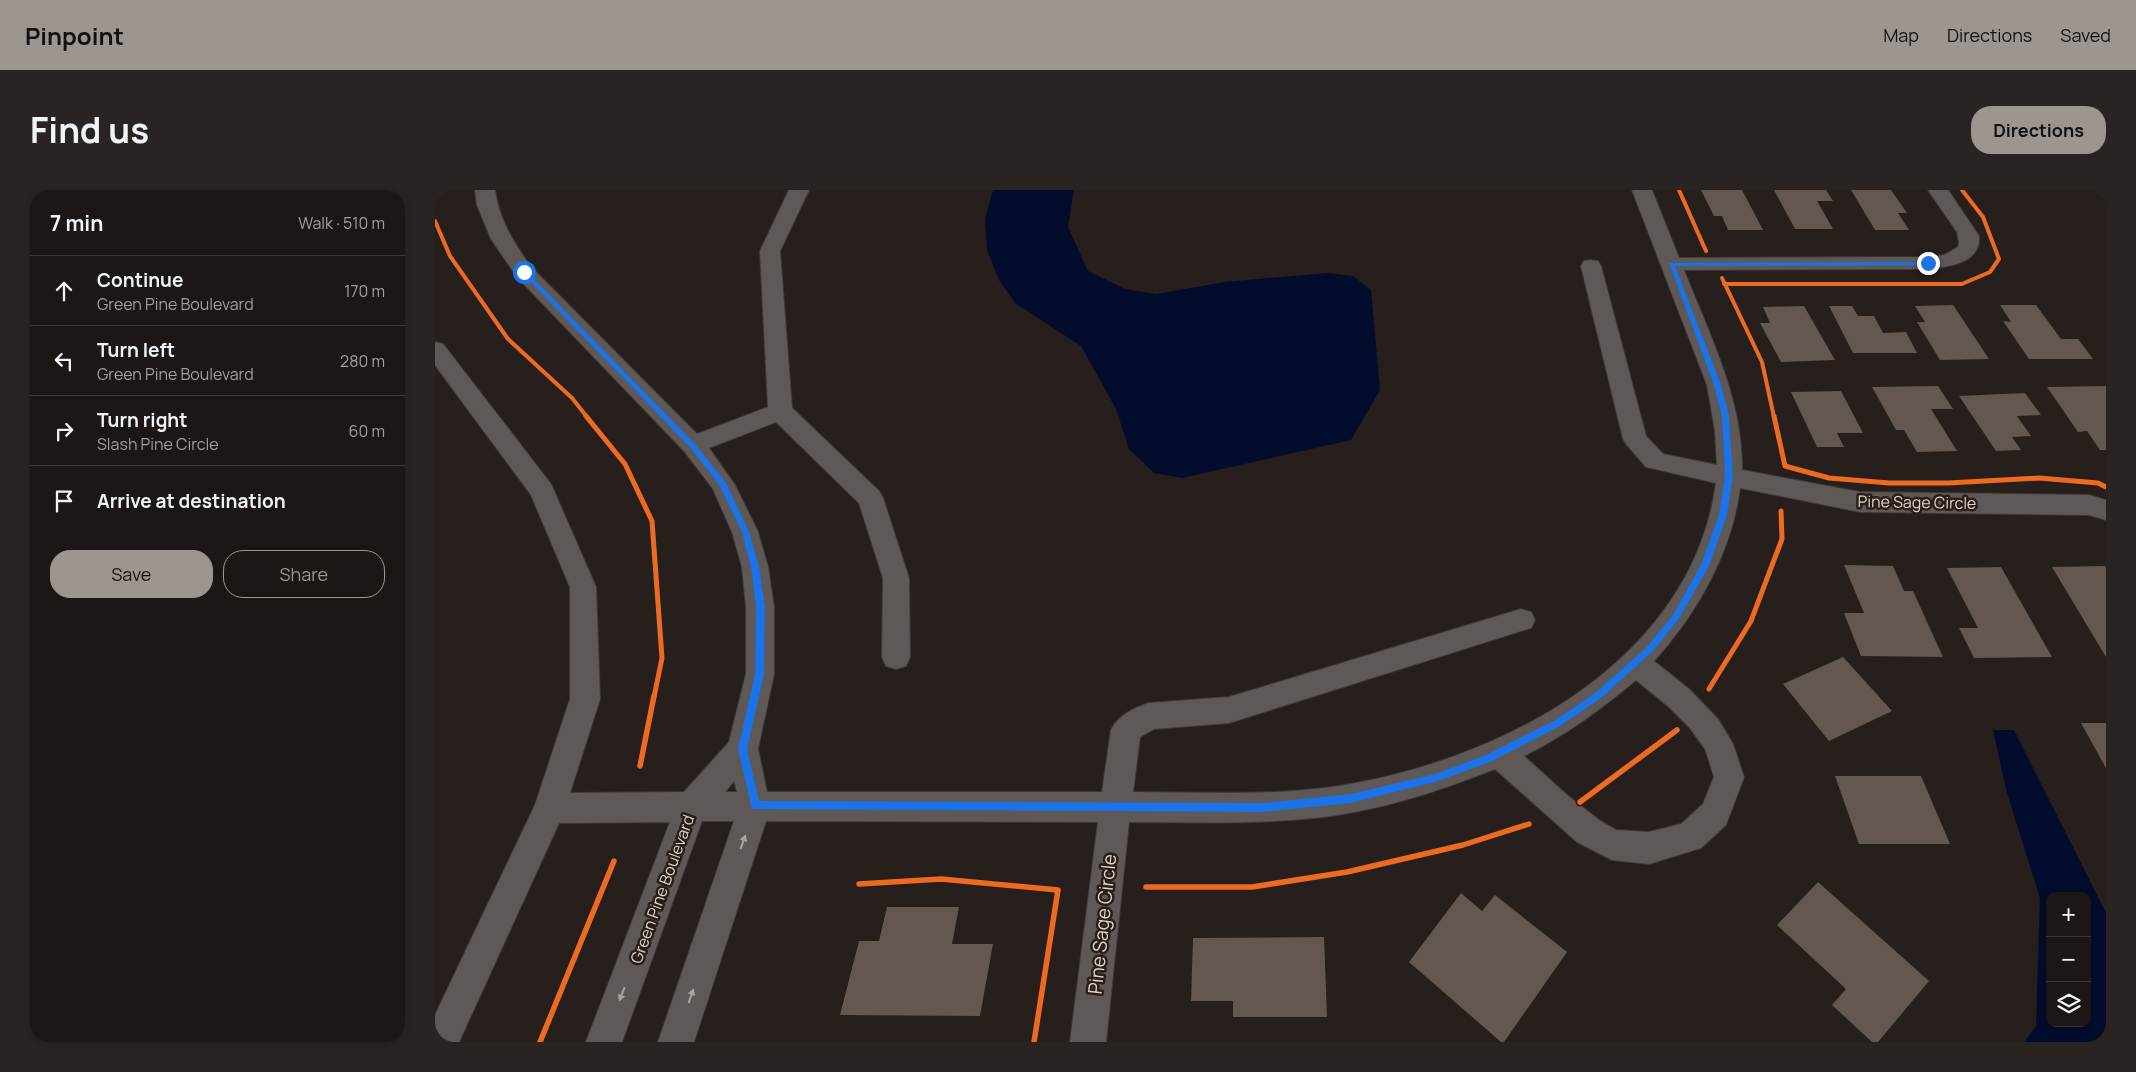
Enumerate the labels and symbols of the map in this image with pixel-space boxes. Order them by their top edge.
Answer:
route end [1917,252,1940,275]
route start [513,261,536,284]
street label: Pine Sage Circle [1857,490,1977,514]
street label: Green Pine Boulevard [625,812,699,966]
one-way arrow [739,834,747,849]
street label: Pine Sage Circle [1082,853,1122,995]
one-way arrow [618,987,626,1001]
one-way arrow [687,988,695,1003]

